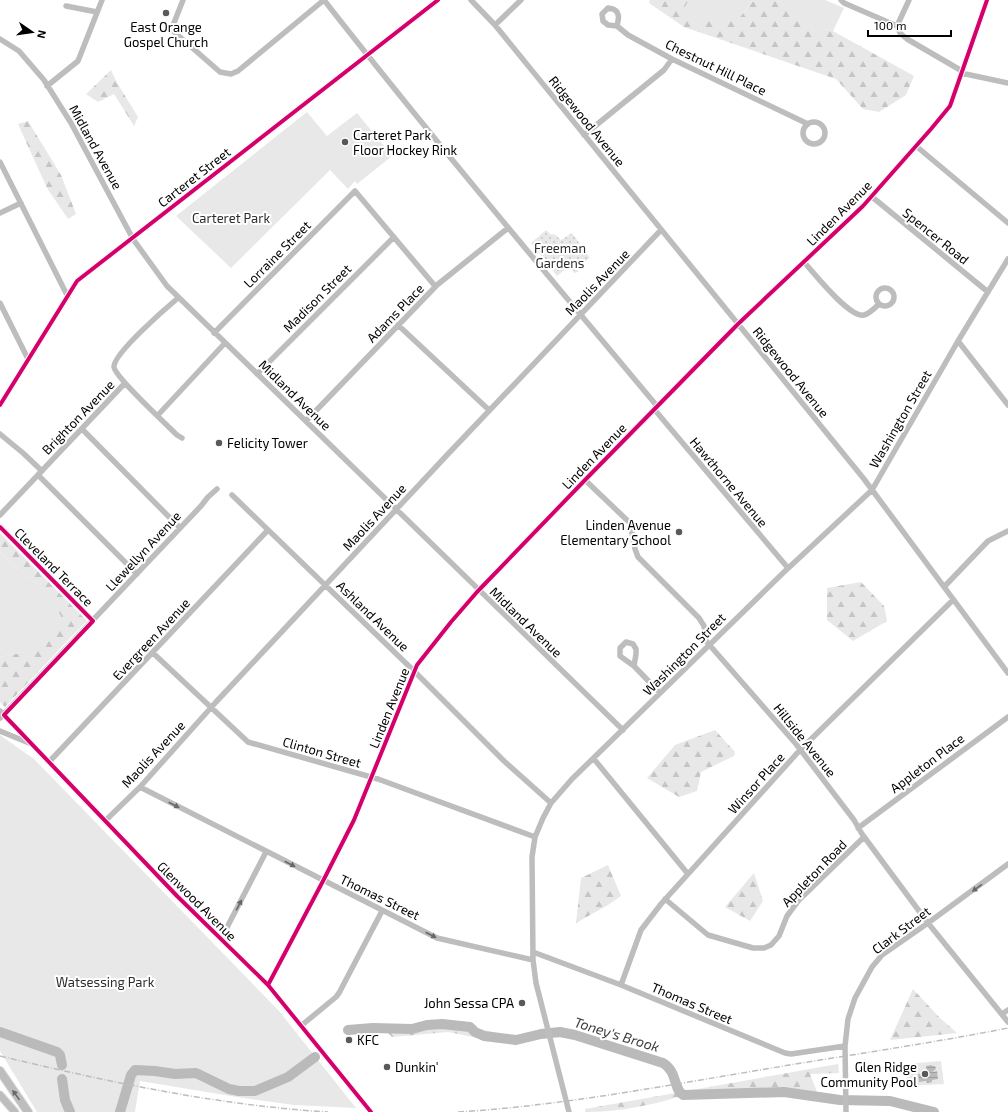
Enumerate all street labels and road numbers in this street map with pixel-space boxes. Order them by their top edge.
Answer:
street label: Chestnut Hill Place [663,36,769,98]
street label: Ridgewood Avenue [546,72,628,170]
street label: Midland Avenue [66,102,126,192]
street label: Carteret Street [155,144,234,210]
street label: Linden Avenue [803,177,875,249]
street label: Spencer Road [900,204,972,268]
street label: Lorraine Street [240,217,314,291]
street label: Maolis Avenue [561,246,633,318]
street label: Madison Street [280,261,354,335]
street label: Adams Place [363,280,427,346]
street label: Ridgewood Avenue [750,323,832,421]
street label: Midland Avenue [256,357,334,433]
street label: Washington Street [865,367,935,471]
street label: Brighton Avenue [38,376,118,458]
street label: Linden Avenue [559,420,629,492]
street label: Hawthorne Avenue [687,434,771,530]
street label: Maolis Avenue [339,480,409,554]
street label: Llewellyn Avenue [102,508,184,594]
street label: Cleveland Terrace [11,524,97,610]
street label: Ashland Avenue [333,577,413,655]
street label: Midland Avenue [487,584,565,660]
street label: Evergreen Avenue [109,595,193,683]
street label: Washington Street [639,609,729,699]
street label: Linden Avenue [366,665,412,751]
street label: Hillside Avenue [770,700,840,780]
street label: Maolis Avenue [118,717,188,791]
street label: Appleton Place [887,730,967,796]
street label: Clinton Street [281,733,363,771]
street label: Winsor Place [724,749,788,817]
street label: Appleton Road [778,836,850,910]
street label: Glenwood Avenue [154,858,240,944]
street label: Thomas Street [338,871,422,923]
street label: Clark Street [869,903,933,957]
street label: Thomas Street [649,979,735,1027]

